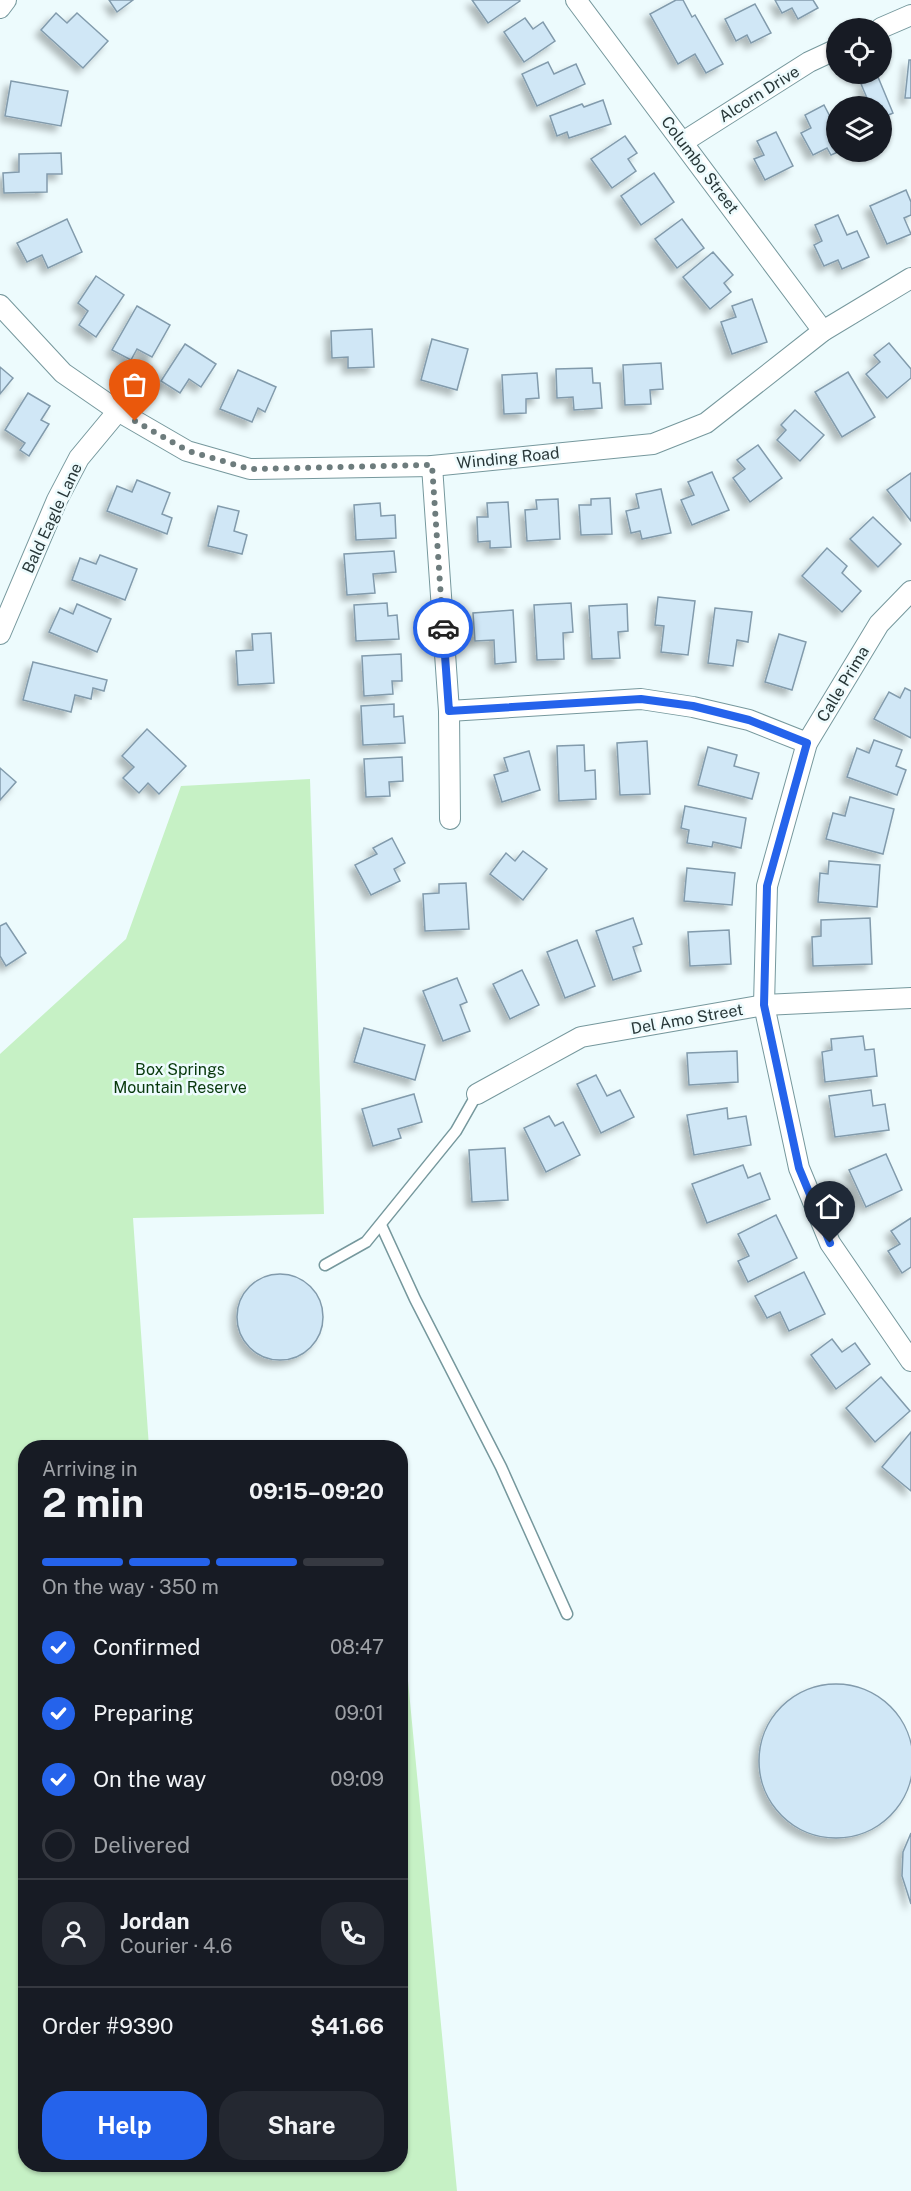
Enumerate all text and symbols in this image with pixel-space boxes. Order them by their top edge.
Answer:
map controls [826,18,892,162]
button: locate [826,18,892,84]
street label: Alcorn Drive [715,62,803,126]
button: layers [826,96,892,162]
street label: Columbo Street [657,113,743,217]
pin [109,359,160,421]
icon: bag [118,368,151,401]
street label: Winding Road [456,443,560,473]
street label: Bald Eagle Lane [18,460,86,576]
courier [413,598,473,658]
icon: car [427,612,460,645]
street label: Calle Prima [813,643,873,725]
street label: Del Amo Street [629,1000,745,1038]
park label: Box Springs Mountain Reserve [113,1060,247,1097]
pin [804,1181,855,1243]
icon: home [813,1190,846,1223]
text: Arriving in [42,1457,137,1481]
text: 09:15–09:20 [249,1478,384,1504]
text: 2 min [42,1480,144,1526]
text: On the way · 350 m [42,1575,219,1599]
icon: check [42,1631,75,1664]
text: Confirmed [93,1634,200,1660]
text: 08:47 [330,1635,384,1659]
icon: check [42,1697,75,1730]
text: Preparing [93,1700,194,1726]
text: 09:01 [335,1701,384,1725]
icon: check [42,1763,75,1796]
text: On the way [93,1766,206,1792]
text: 09:09 [330,1767,384,1791]
text: Delivered [93,1832,190,1858]
button: person [42,1902,105,1965]
button: phone [321,1902,384,1965]
text: Jordan [120,1908,189,1934]
text: Courier · 4.6 [120,1934,232,1958]
text: Order #9390 [42,2013,174,2039]
text: $41.66 [310,2013,384,2039]
button: Help [42,2091,207,2160]
button: Share [219,2091,384,2160]

